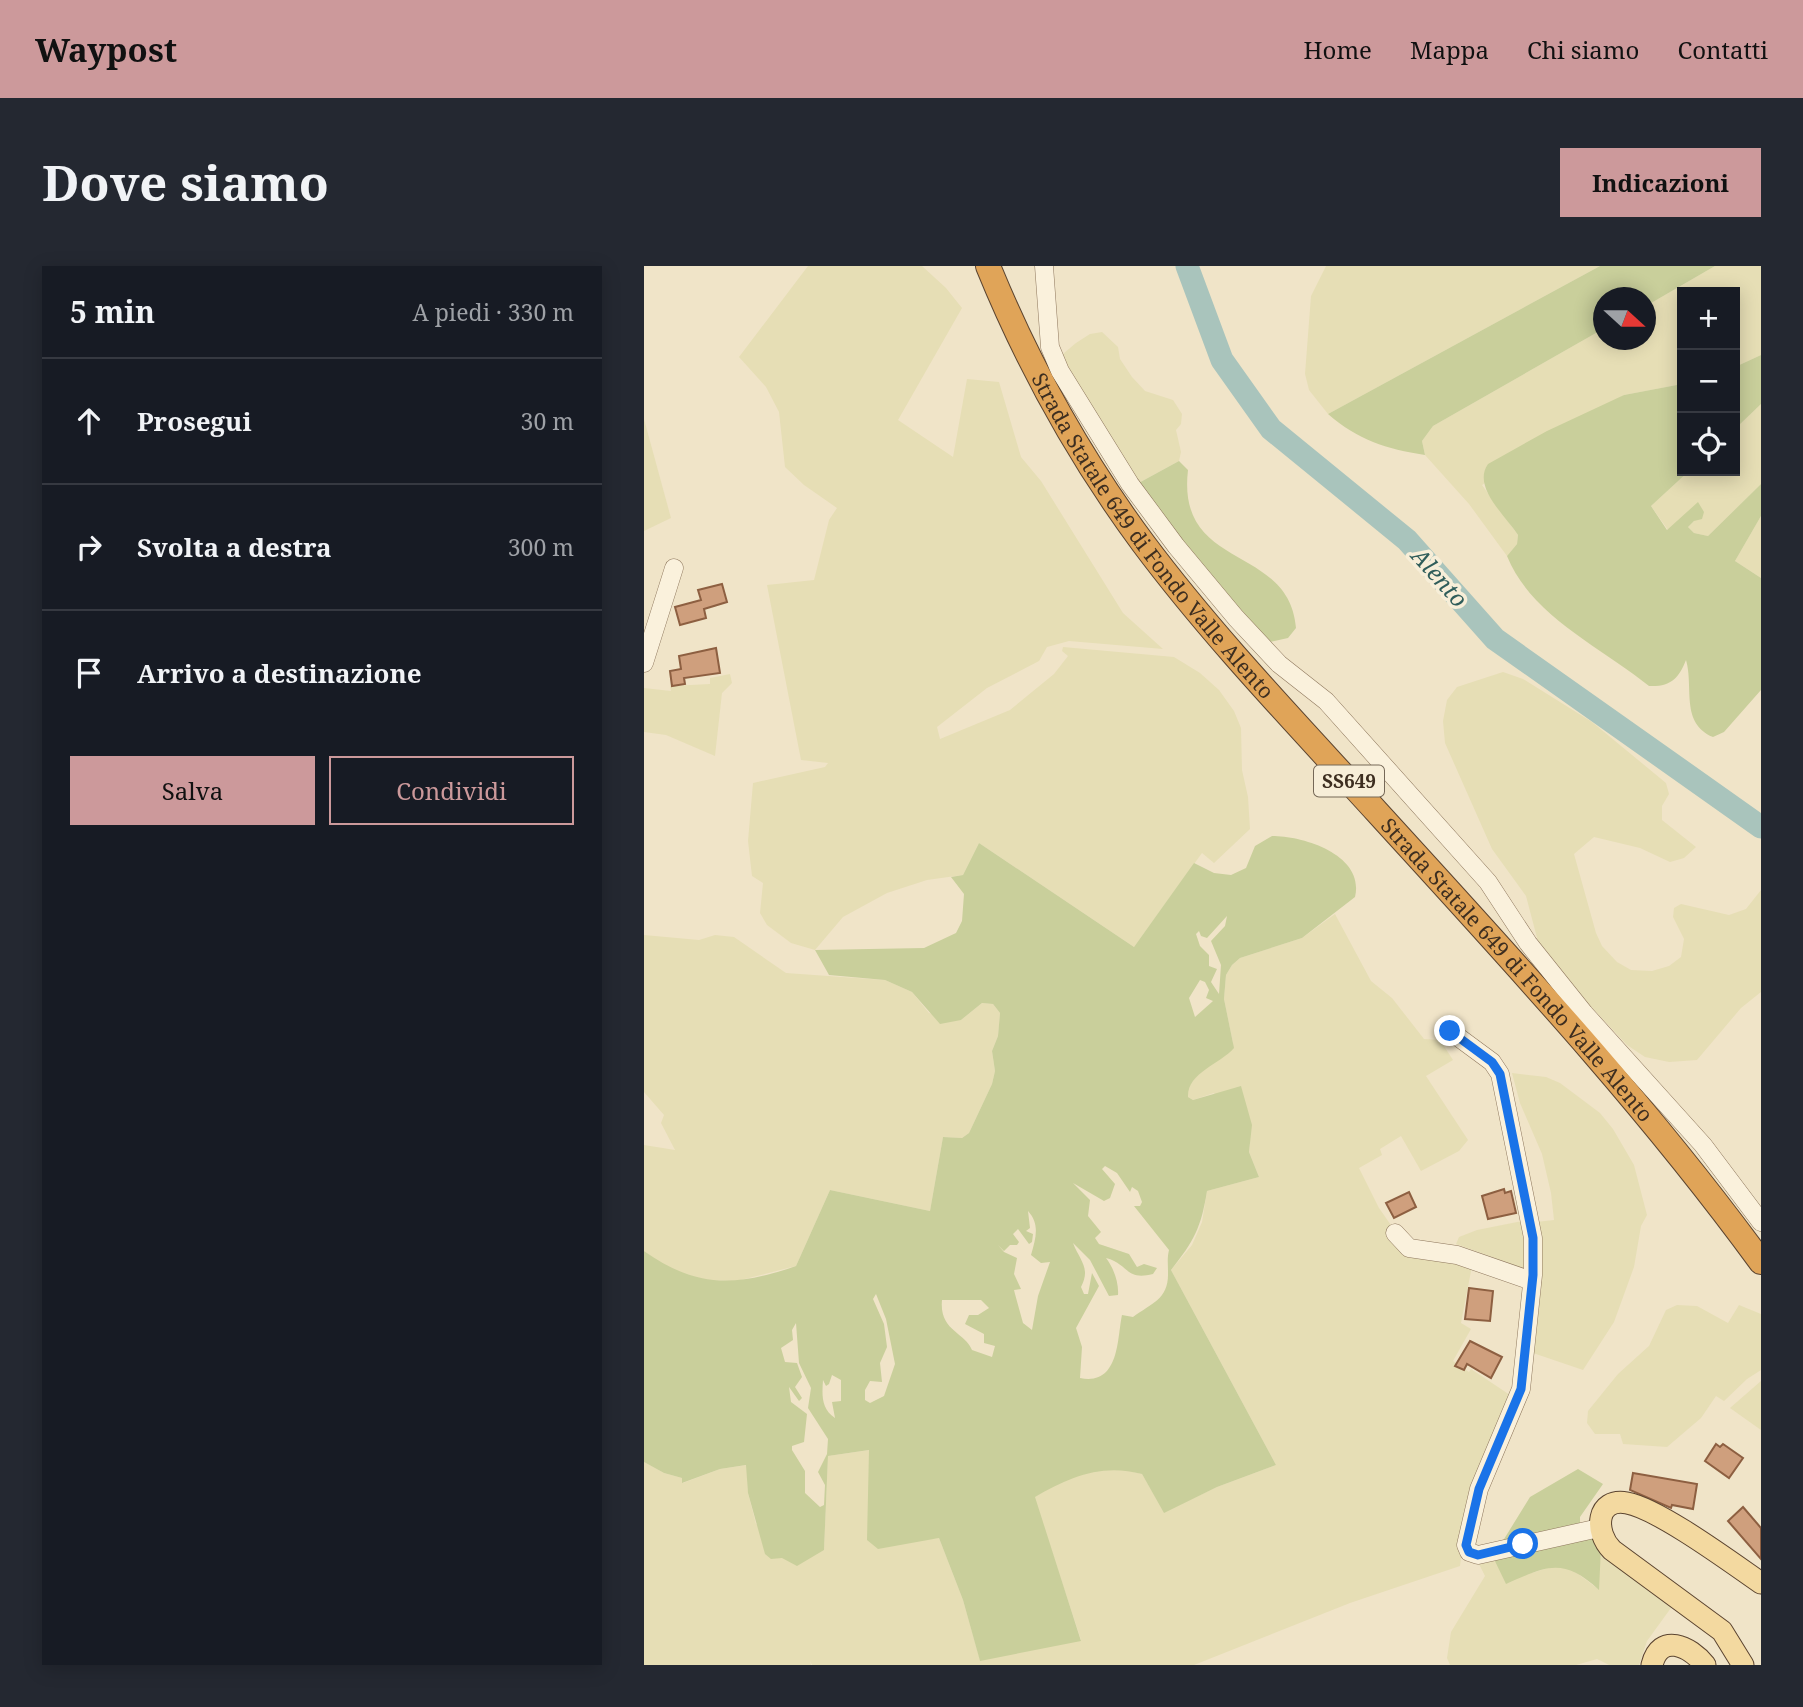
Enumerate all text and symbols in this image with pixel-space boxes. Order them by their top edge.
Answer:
text: Waypost [35,27,177,72]
text: Home [1304,33,1372,66]
text: Mappa [1410,33,1489,66]
text: Chi siamo [1527,33,1639,66]
text: Contatti [1677,33,1768,66]
button: Indicazioni [1560,148,1761,217]
text: Dove siamo [42,149,329,215]
north arrow [1593,287,1656,350]
map controls [1677,287,1740,476]
button: + [1677,287,1740,350]
text: 5 min [70,291,155,332]
text: A piedi · 330 m [413,296,574,328]
button: − [1677,350,1740,413]
street label: Strada Statale 649 di Fondo Valle Alento [1026,368,1281,705]
icon: ahead [70,402,108,440]
text: Prosegui [137,403,252,439]
text: 30 m [521,405,574,437]
button: locate [1677,413,1740,476]
icon: right [70,528,108,566]
text: Svolta a destra [137,529,332,565]
text: 300 m [508,531,574,563]
water label: Alento [1403,539,1475,614]
icon: arrive [70,654,108,692]
text: Arrivo a destinazione [137,655,422,691]
button: Salva [70,756,315,825]
button: Condividi [329,756,574,825]
road number: SS649 [1314,766,1384,796]
street label: Strada Statale 649 di Fondo Valle Alento [1375,812,1660,1127]
route end [1434,1015,1465,1046]
route start [1507,1528,1538,1559]

